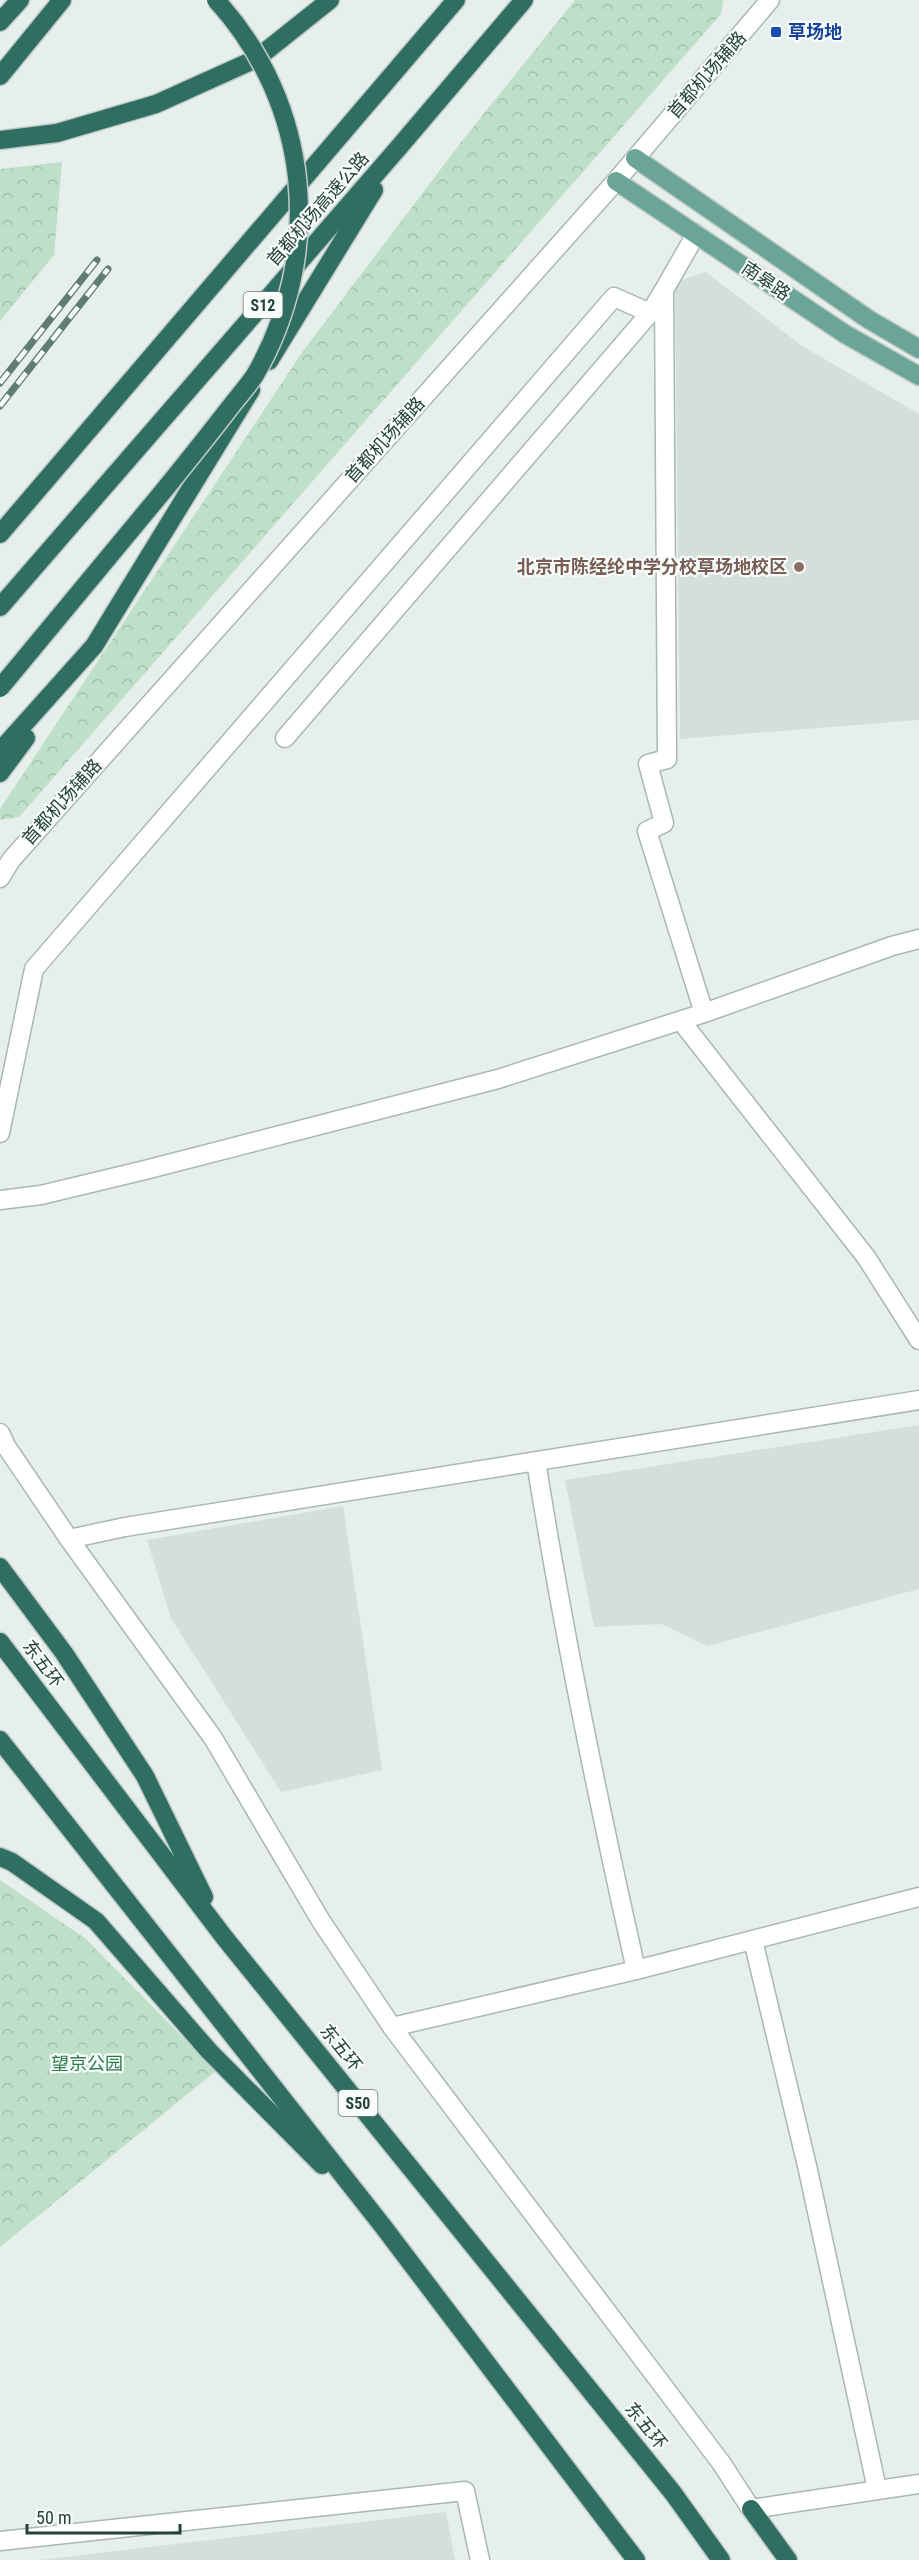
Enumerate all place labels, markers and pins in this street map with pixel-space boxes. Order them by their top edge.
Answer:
place label: 草场地 [788,21,842,42]
marker: 草场地 [769,25,783,39]
place label: 北京市陈经纶中学分校草场地校区 [517,556,787,577]
marker: 北京市陈经纶中学分校草场地校区 [792,560,806,574]

